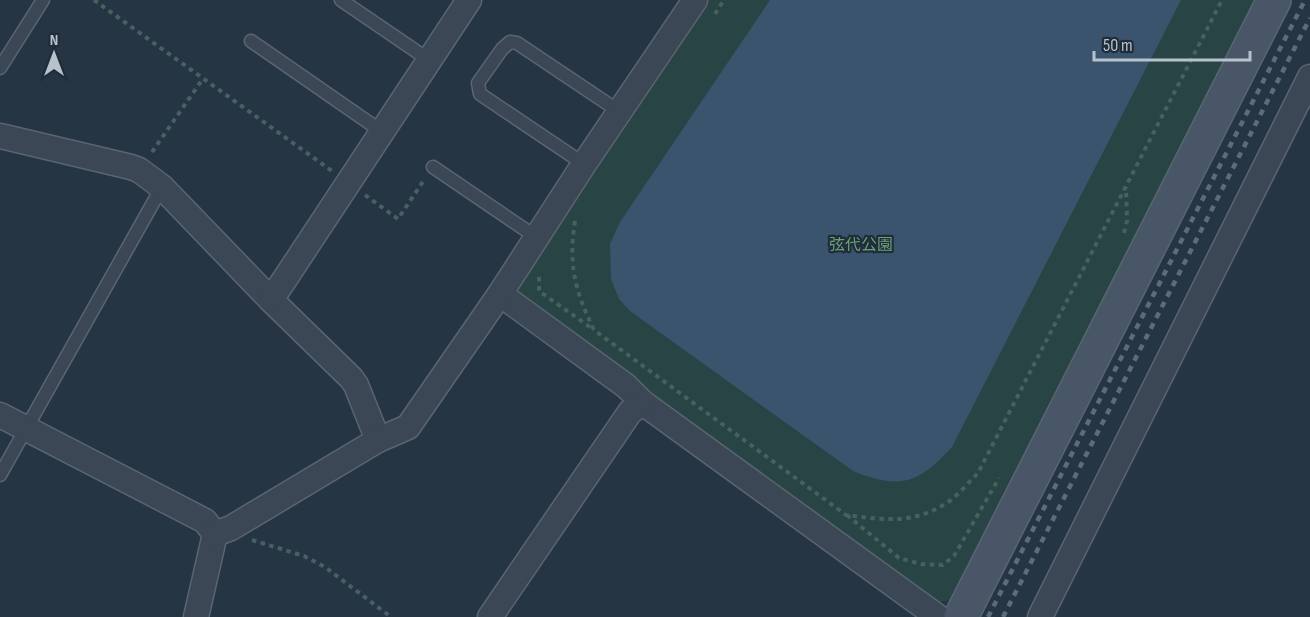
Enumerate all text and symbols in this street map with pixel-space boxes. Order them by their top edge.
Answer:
north arrow [24,24,84,84]
scale bar [1094,24,1250,62]
text: N [50,31,58,50]
text: 50 m [1103,35,1133,56]
park label: 弦代公園 [829,236,893,255]

